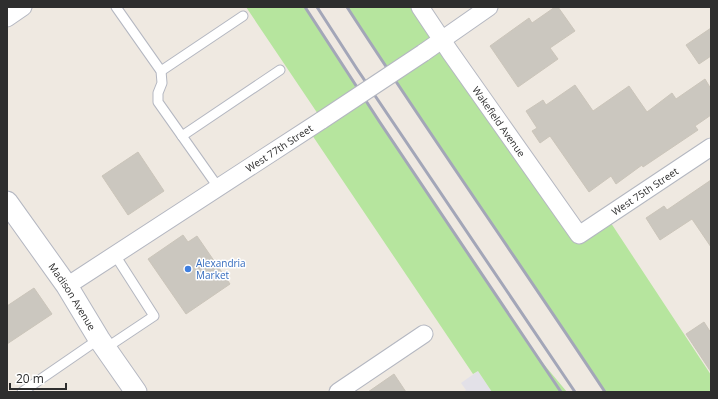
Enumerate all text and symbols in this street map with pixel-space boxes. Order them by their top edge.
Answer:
street label: Wakefield Avenue [469,83,529,160]
street label: West 77th Street [243,121,316,175]
street label: West 75th Street [609,164,681,219]
place label: Alexandria Market [196,256,246,282]
street label: Madison Avenue [46,260,99,333]
marker: Alexandria Market [183,264,193,274]
scale bar [10,365,66,391]
text: 20 m [16,370,44,387]

